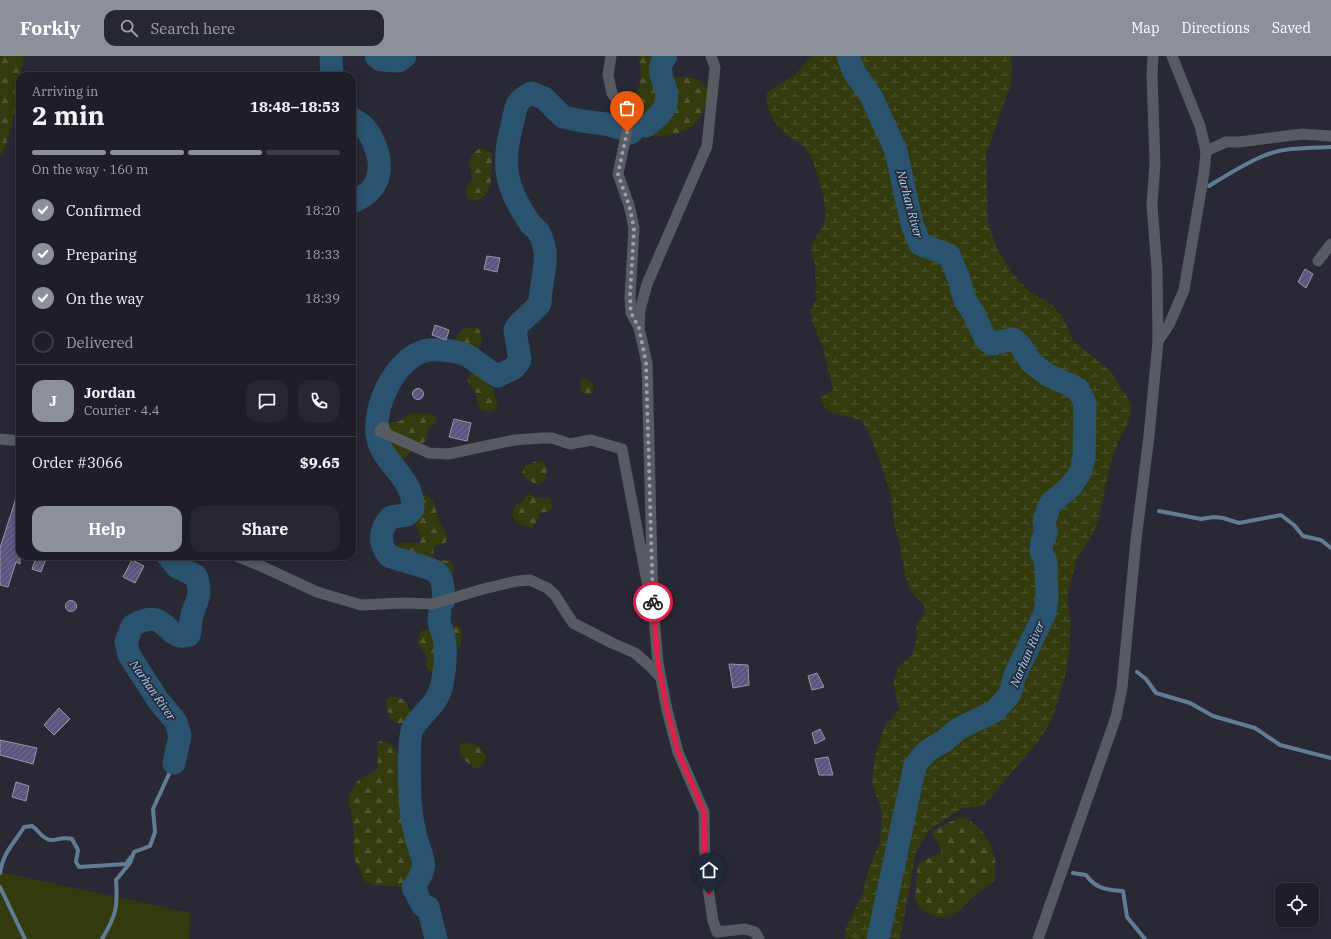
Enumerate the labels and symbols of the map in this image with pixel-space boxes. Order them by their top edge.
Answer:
pin [610,91,644,132]
water label: Narhan River [893,167,926,240]
courier [633,582,673,622]
water label: Narhan River [1006,618,1048,690]
water label: Narhan River [126,656,180,724]
pin [692,853,726,894]

